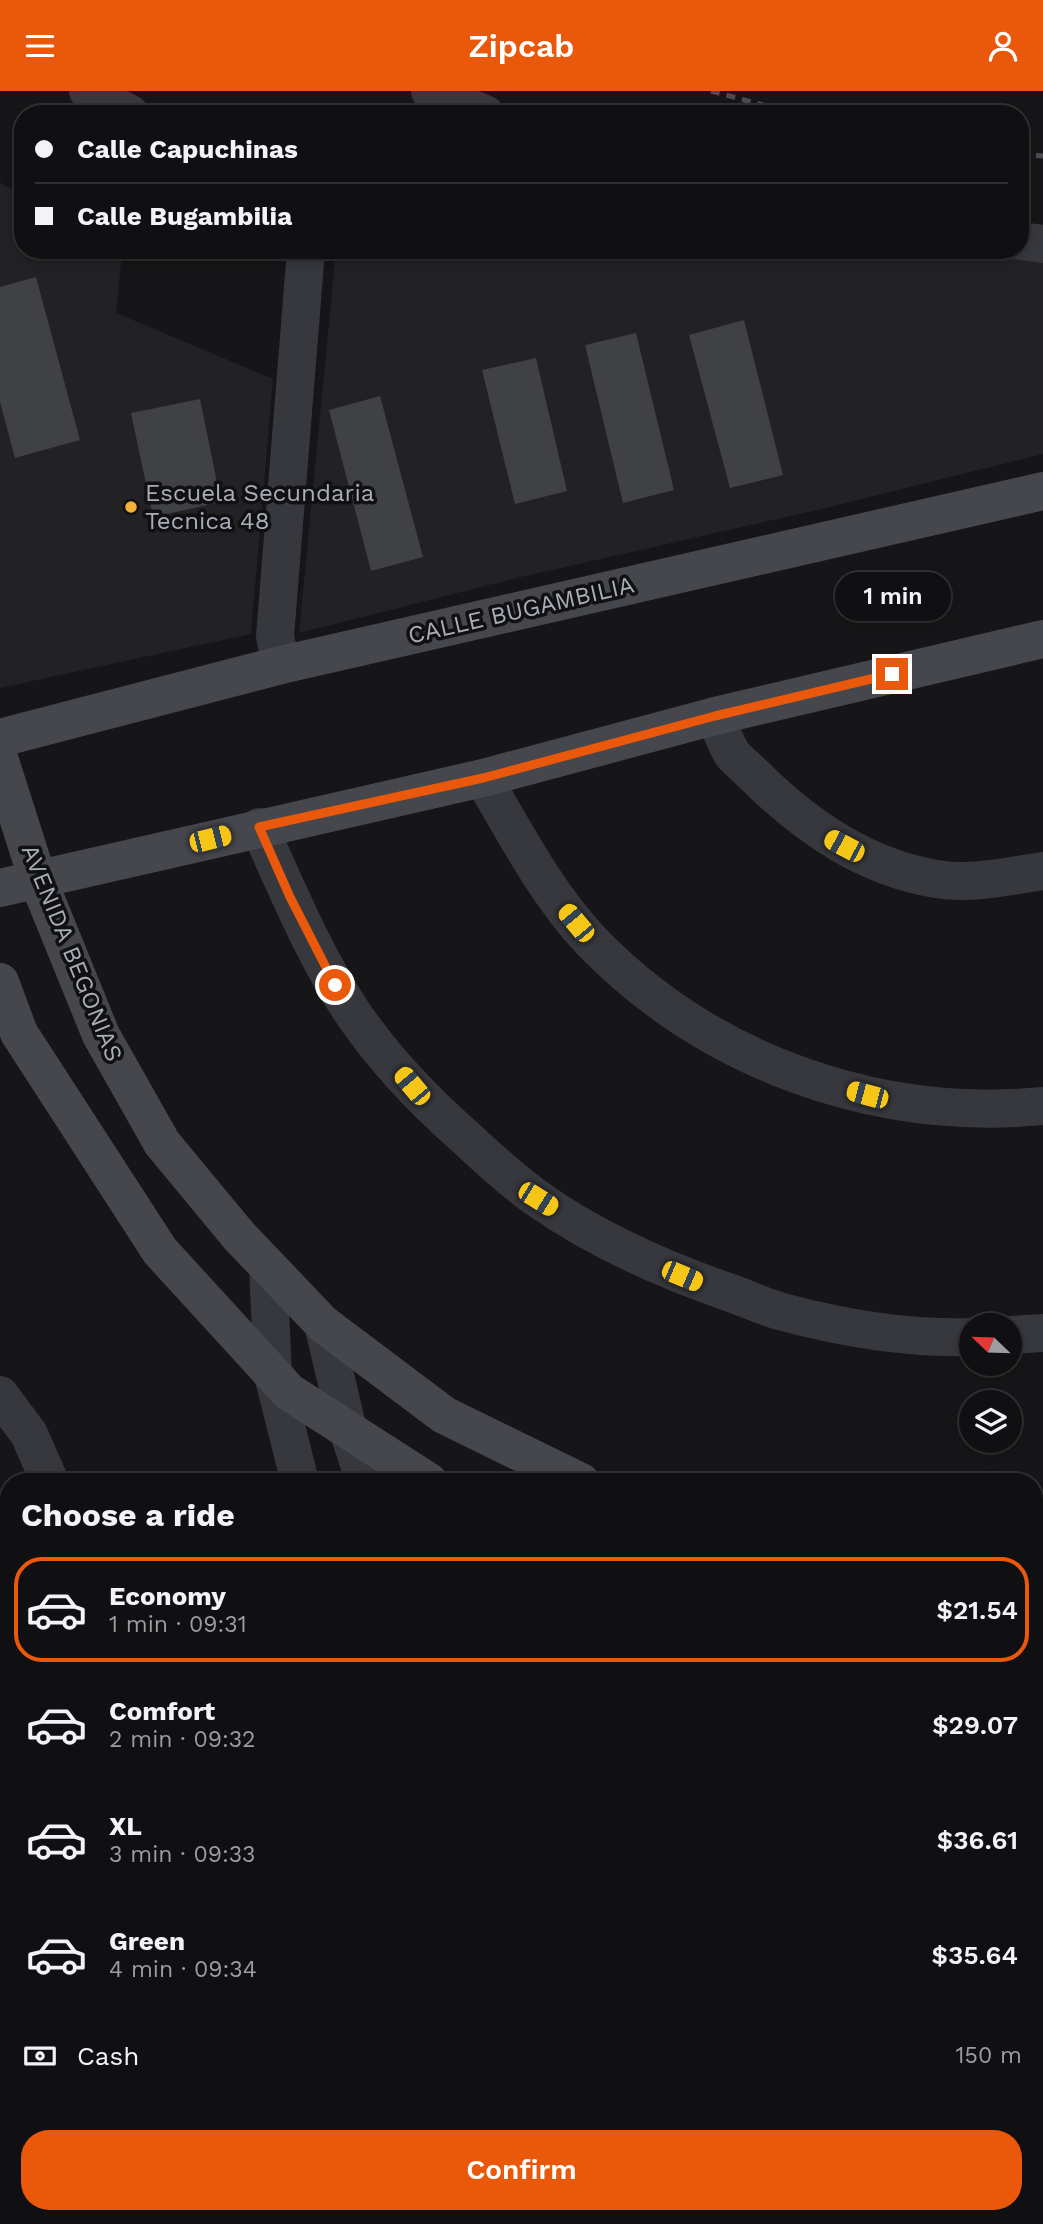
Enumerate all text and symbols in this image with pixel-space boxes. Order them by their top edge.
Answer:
icon: menu [21,27,59,65]
text: Zipcab [469,27,574,65]
icon: person [984,27,1022,65]
text: Calle Capuchinas [77,134,298,164]
text: Calle Bugambilia [77,201,292,231]
place label: Escuela Secundaria Tecnica 48 [145,479,374,535]
marker: Escuela Secundaria Tecnica 48 [123,499,139,515]
street label: CALLE BUGAMBILIA [405,570,637,650]
callout: 1 min [834,573,950,621]
text: 1 min [863,583,923,610]
route end [876,658,908,690]
car [188,824,233,854]
car [821,827,868,865]
street label: AVENIDA BEGONIAS [16,840,128,1066]
car [555,900,598,946]
route start [319,969,351,1001]
car [391,1063,434,1109]
car [844,1079,891,1111]
car [515,1179,562,1219]
car [659,1258,706,1294]
north arrow [959,1313,1022,1375]
map controls [959,1313,1022,1453]
button: layers [959,1390,1022,1453]
text: Choose a ride [21,1496,235,1534]
icon: car [25,1578,88,1641]
text: Economy [109,1581,226,1611]
text: $21.54 [936,1595,1018,1625]
text: 1 min · 09:31 [109,1611,247,1638]
icon: car [25,1693,88,1756]
text: Comfort [109,1696,215,1726]
text: $29.07 [932,1710,1018,1740]
text: 2 min · 09:32 [109,1726,256,1753]
icon: car [25,1808,88,1871]
text: XL [109,1811,142,1841]
text: $36.61 [937,1825,1018,1855]
text: 3 min · 09:33 [109,1841,256,1868]
icon: car [25,1923,88,1986]
text: Green [109,1926,185,1956]
text: $35.64 [932,1940,1018,1970]
text: 4 min · 09:34 [109,1956,257,1983]
icon: cash [21,2037,59,2075]
text: Cash [77,2041,139,2071]
text: 150 m [956,2042,1022,2069]
button: Confirm [21,2130,1022,2210]

